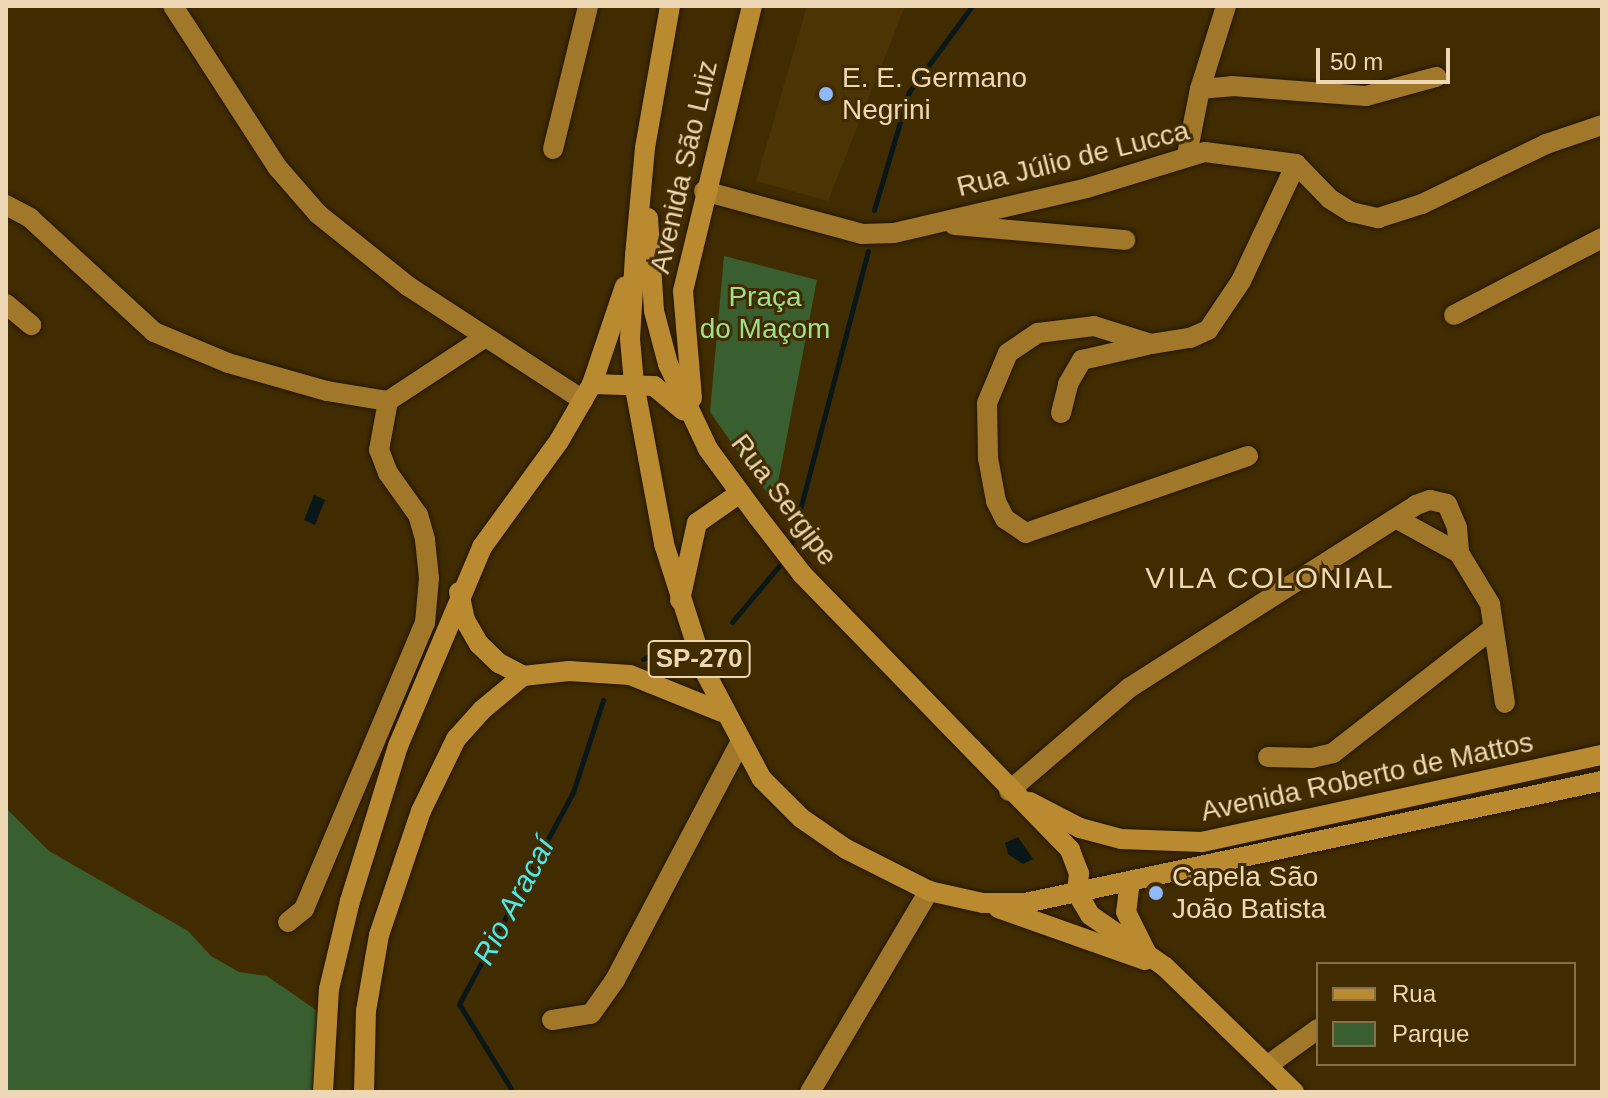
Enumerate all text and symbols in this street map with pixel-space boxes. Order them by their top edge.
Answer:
scale bar [1320,32,1454,82]
text: 50 m [1330,48,1383,75]
street label: Avenida São Luiz [643,57,725,277]
place label: E. E. Germano Negrini [842,61,1027,127]
marker: E. E. Germano Negrini [817,85,835,103]
street label: Rua Júlio de Lucca [953,114,1193,204]
park label: Praça do Maçom [700,280,830,346]
street label: Rua Sergipe [724,428,844,572]
district label: VILA COLONIAL [1144,560,1396,596]
road number: SP-270 [647,637,751,681]
street label: Avenida Roberto de Mattos [1198,725,1536,829]
water label: Rio Aracaí [465,831,563,971]
place label: Capela São João Batista [1172,860,1326,926]
marker: Capela São João Batista [1147,884,1165,902]
legend [1316,962,1576,1066]
text: Rua [1392,980,1436,1007]
text: Parque [1392,1020,1469,1047]

